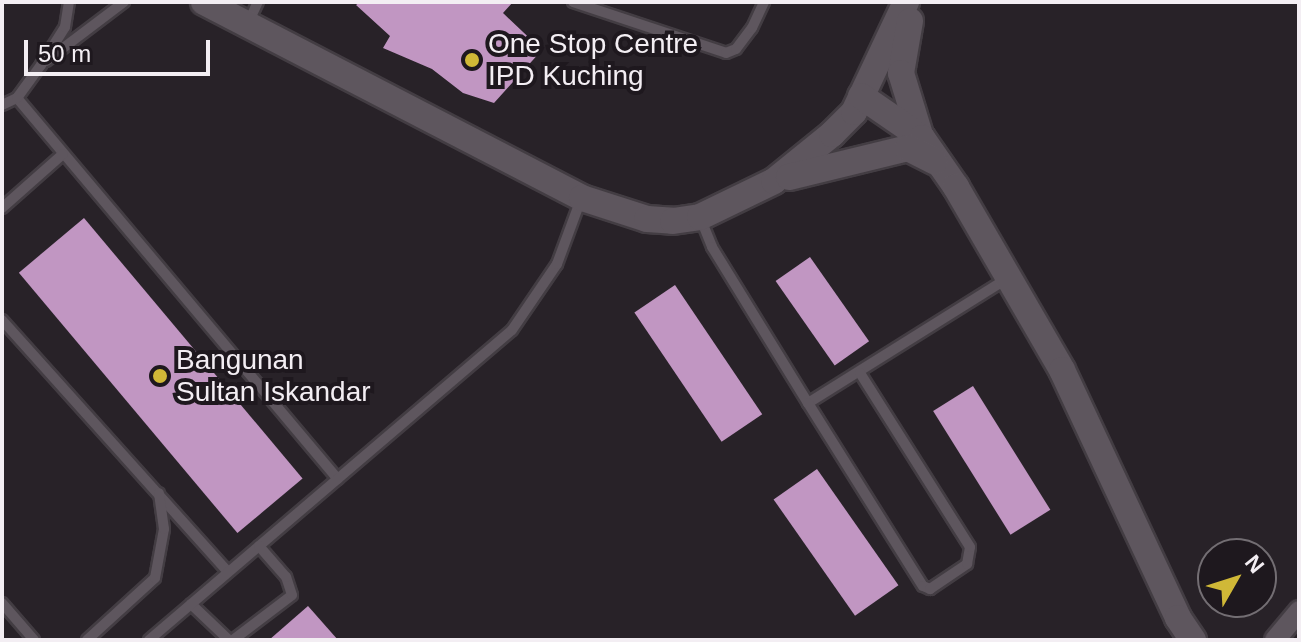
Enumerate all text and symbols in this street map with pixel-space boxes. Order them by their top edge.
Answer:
scale bar [28,24,214,74]
place label: One Stop Centre IPD Kuching [488,27,698,93]
text: 50 m [38,40,91,67]
marker: One Stop Centre IPD Kuching [463,51,481,69]
place label: Bangunan Sultan Iskandar [176,343,371,409]
marker: Bangunan Sultan Iskandar [151,367,169,385]
north arrow [1197,538,1277,618]
text: N [1240,550,1269,578]

